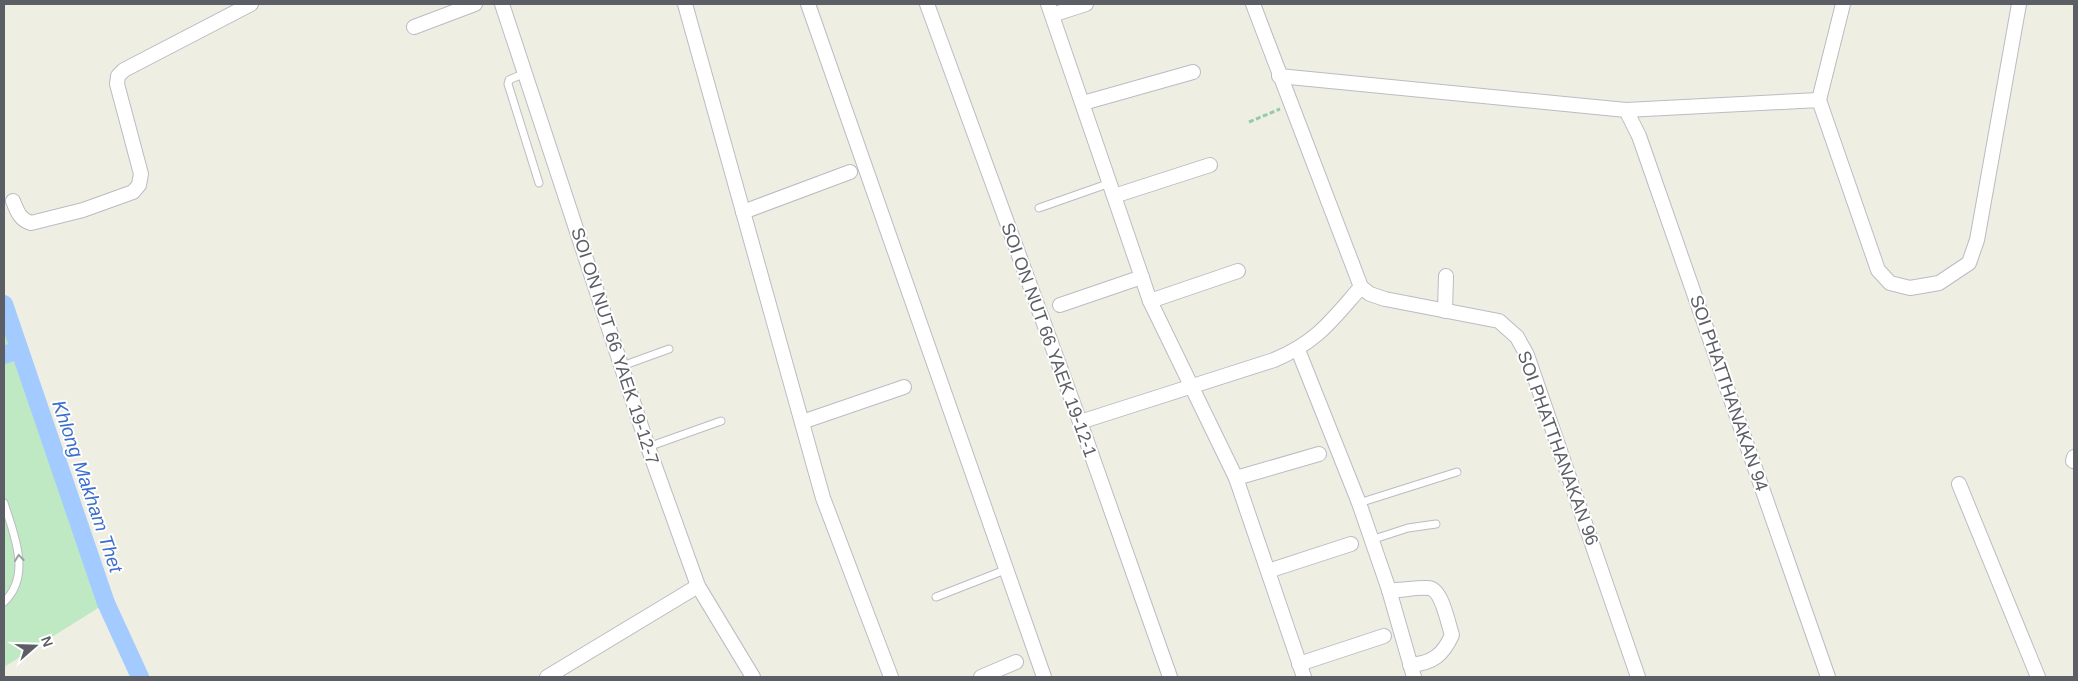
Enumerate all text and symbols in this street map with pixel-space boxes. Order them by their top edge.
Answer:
street label: SOI ON NUT 66 YAEK 19-12-1 [997,220,1101,460]
street label: SOI ON NUT 66 YAEK 19-12-7 [567,225,663,467]
street label: SOI PHATTHANAKAN 94 [1686,292,1772,494]
street label: SOI PHATTHANAKAN 96 [1513,348,1603,548]
water label: Khlong Makham Thet [48,397,127,576]
one-way arrow [14,553,25,561]
north arrow [10,621,60,671]
text: N [38,634,56,649]

